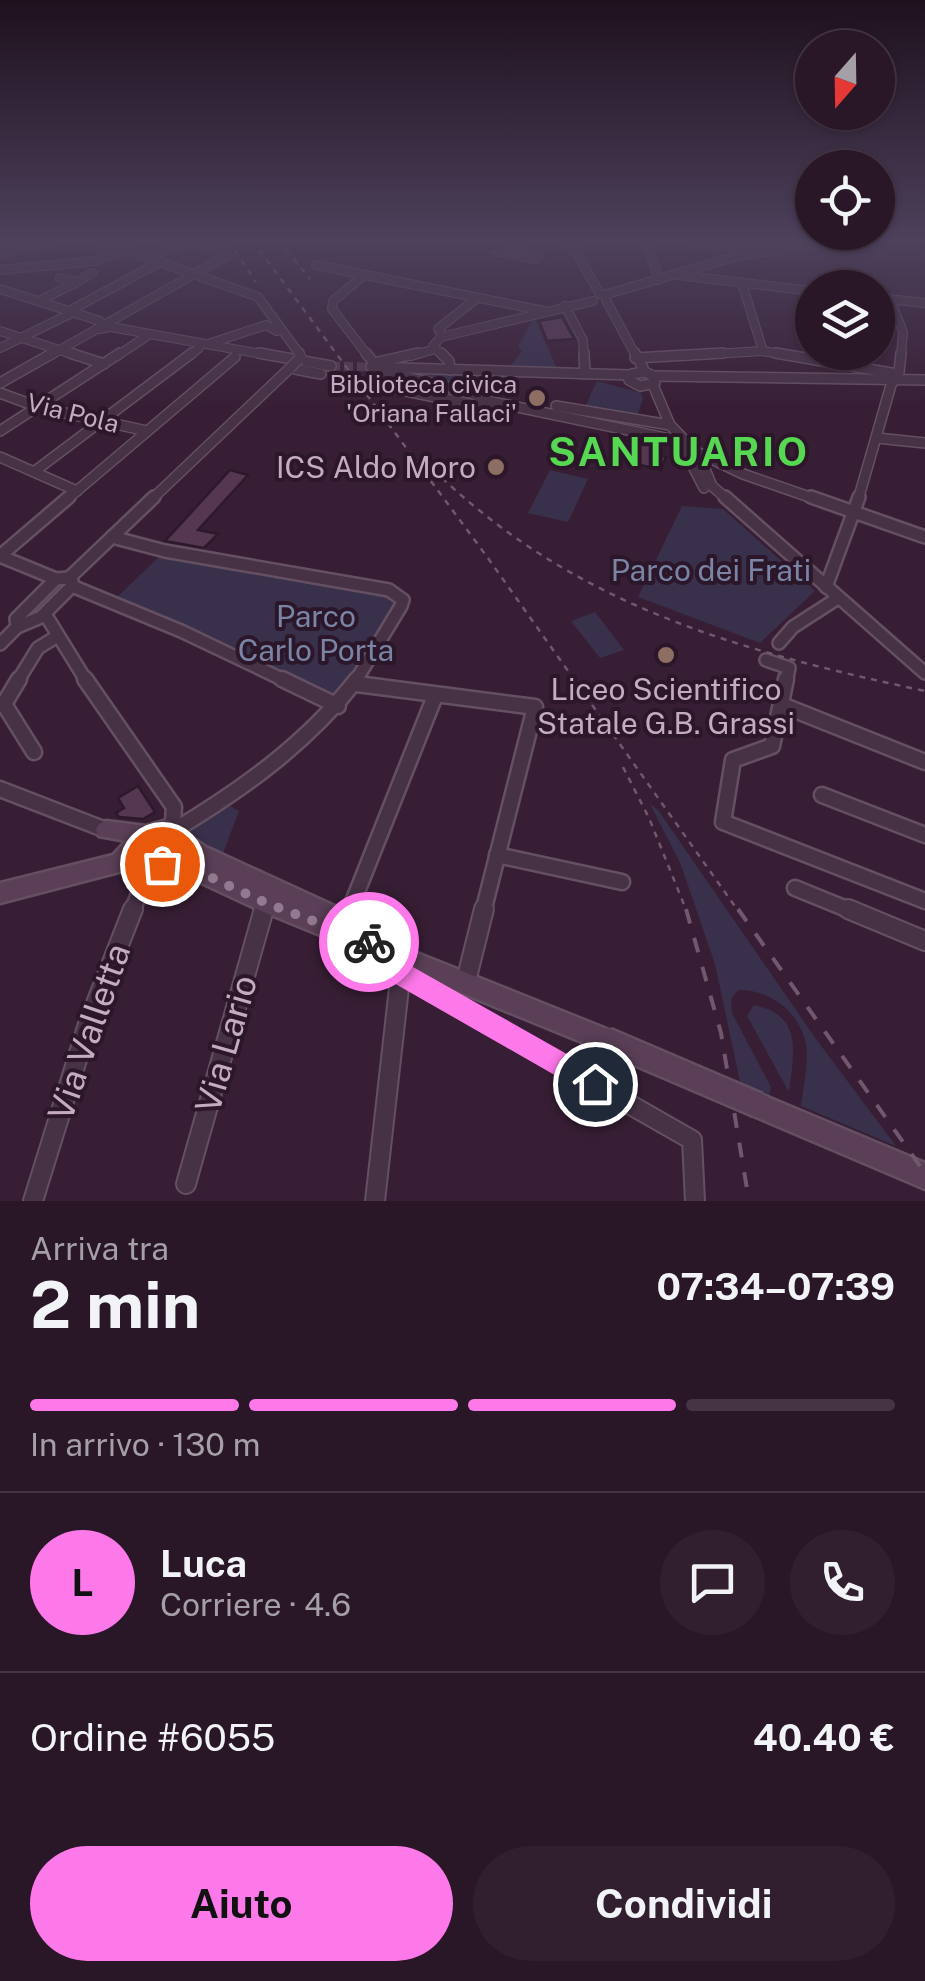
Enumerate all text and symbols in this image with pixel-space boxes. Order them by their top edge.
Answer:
north arrow [795,30,895,130]
map controls [795,30,895,370]
button: locate [795,150,895,250]
button: layers [795,270,895,370]
place label: Biblioteca civica 'Oriana Fallaci' [330,369,517,428]
street label: Via Pola [24,387,122,439]
marker: Biblioteca civica 'Oriana Fallaci' [526,387,548,409]
district label: SANTUARIO [548,428,810,475]
place label: ICS Aldo Moro [276,449,476,485]
marker: ICS Aldo Moro [485,456,507,478]
park label: Parco dei Frati [611,552,811,588]
park label: Parco Carlo Porta [238,598,394,668]
marker: Liceo Scientifico Statale G.B. Grassi [655,644,677,666]
place label: Liceo Scientifico Statale G.B. Grassi [537,671,795,741]
pin [120,822,205,907]
icon: bag [135,837,190,892]
courier [319,892,419,992]
icon: bike [342,915,397,970]
street label: Via Valletta [40,938,138,1126]
street label: Via Lario [187,970,265,1118]
pin [553,1042,638,1127]
icon: home [568,1057,623,1112]
text: Arriva tra [30,1230,169,1267]
text: 07:34–07:39 [656,1264,895,1309]
text: 2 min [30,1266,200,1343]
text: In arrivo · 130 m [30,1426,260,1463]
button: chat [660,1530,765,1635]
button: phone [790,1530,895,1635]
text: Luca [160,1541,247,1586]
text: L [72,1560,93,1605]
text: Corriere · 4.6 [160,1586,351,1623]
text: Ordine #6055 [30,1715,275,1760]
text: 40.40 € [753,1715,895,1760]
button: Aiuto [30,1846,453,1961]
button: Condividi [473,1846,895,1961]

